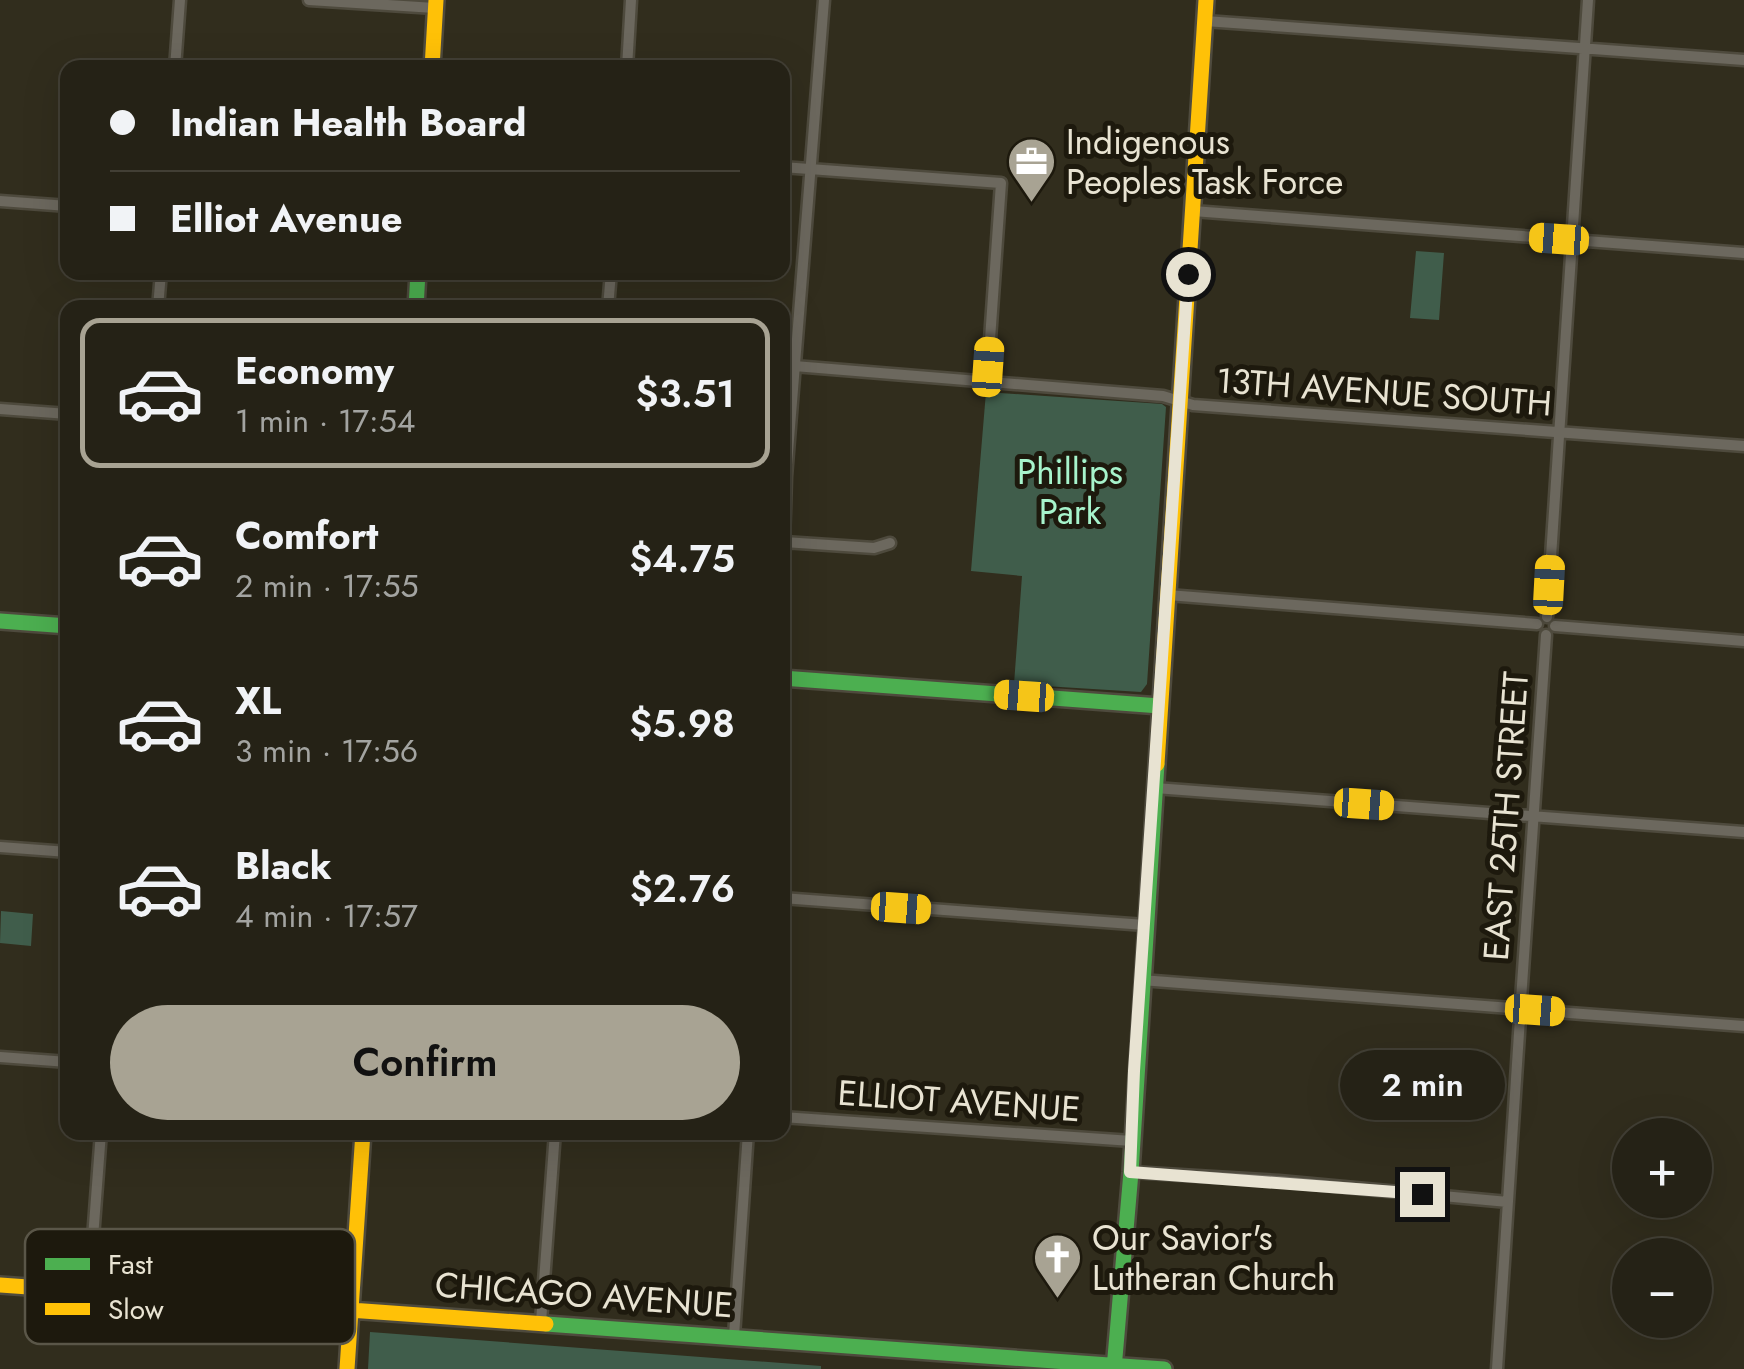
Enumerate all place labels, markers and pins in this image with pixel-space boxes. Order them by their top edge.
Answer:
place label: Indigenous Peoples Task Force [1066,117,1343,207]
office icon: Indigenous Peoples Task Force [1005,136,1057,204]
place label: Our Savior's Lutheran Church [1092,1213,1335,1303]
church icon: Our Savior's Lutheran Church [1031,1232,1083,1300]

